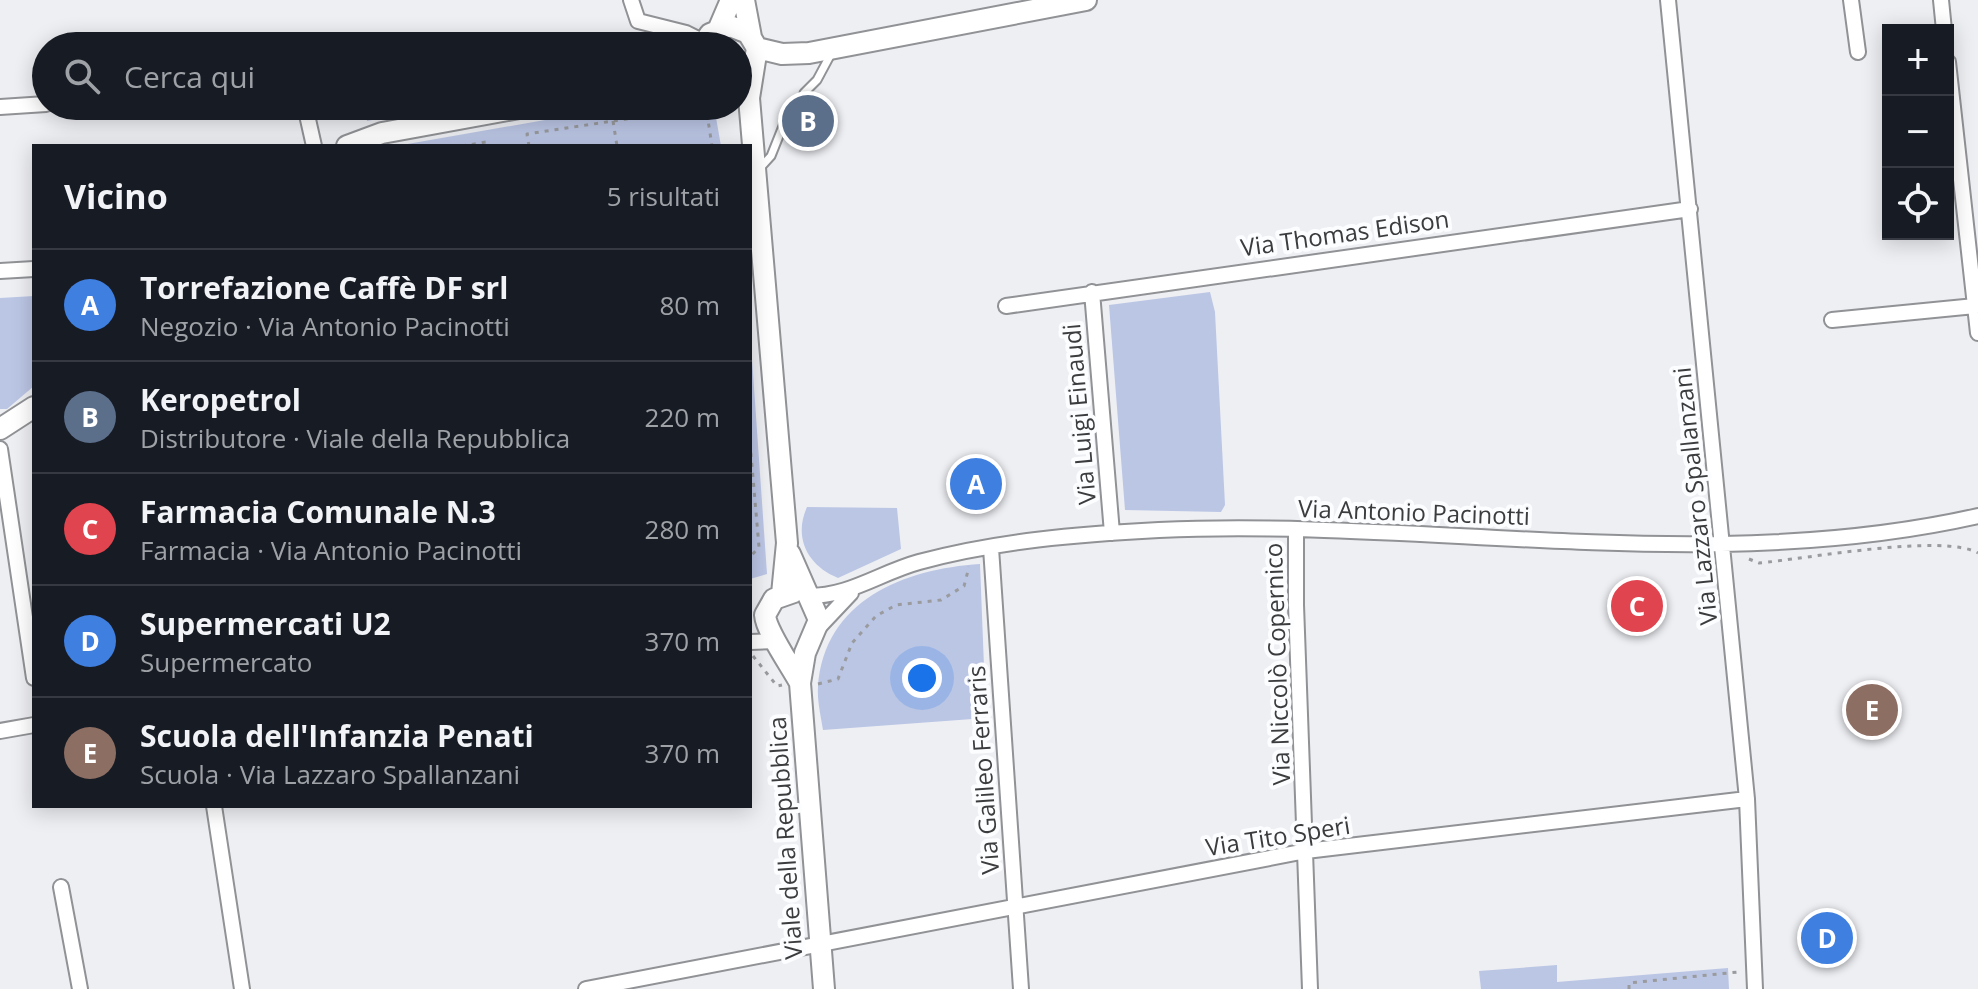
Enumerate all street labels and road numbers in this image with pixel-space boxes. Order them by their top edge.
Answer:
street label: Via Thomas Edison [1238,202,1451,263]
street label: Via Luigi Einaudi [1054,322,1103,506]
street label: Via Lazzaro Spallanzani [1665,366,1724,627]
street label: Via Antonio Pacinotti [1298,491,1531,532]
street label: Via Niccolò Copernico [1256,542,1297,786]
street label: Via Galileo Ferraris [959,665,1006,876]
street label: Viale della Repubblica [760,716,809,961]
street label: Via Tito Speri [1203,808,1352,863]

